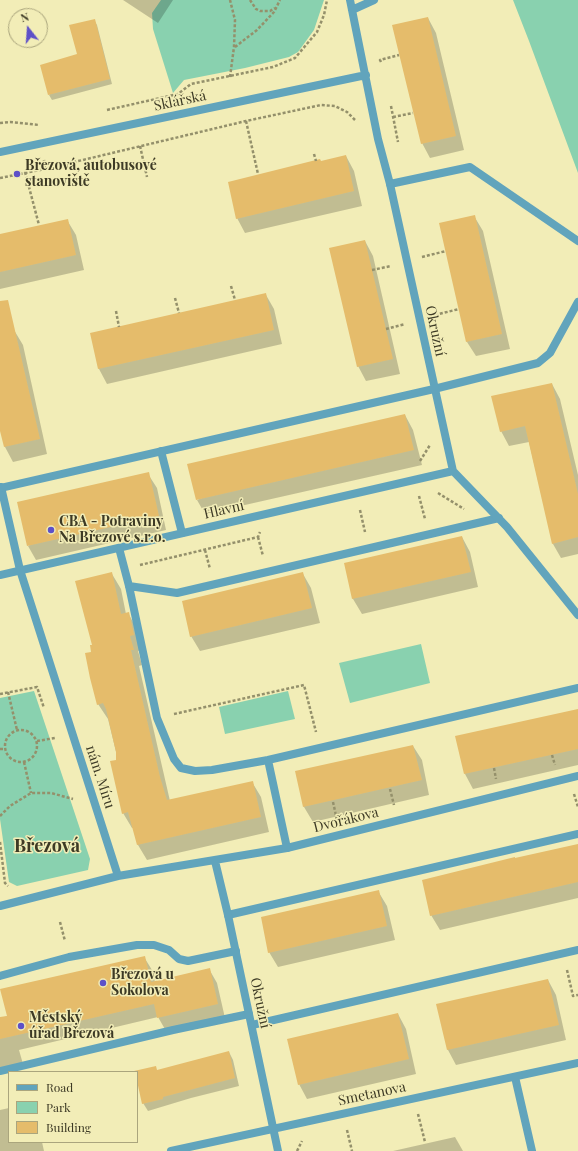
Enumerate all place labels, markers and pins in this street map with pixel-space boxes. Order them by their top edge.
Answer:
place label: Březová, autobusové stanoviště [25,158,157,190]
marker: Březová, autobusové stanoviště [12,169,22,179]
place label: CBA - Potraviny Na Březové s.r.o. [59,514,165,546]
marker: CBA - Potraviny Na Březové s.r.o. [46,525,56,535]
place label: Březová u Sokolova [111,967,174,1000]
marker: Březová u Sokolova [98,978,108,988]
place label: Městský úřad Březová [29,1010,114,1042]
marker: Městský úřad Březová [16,1021,26,1031]

